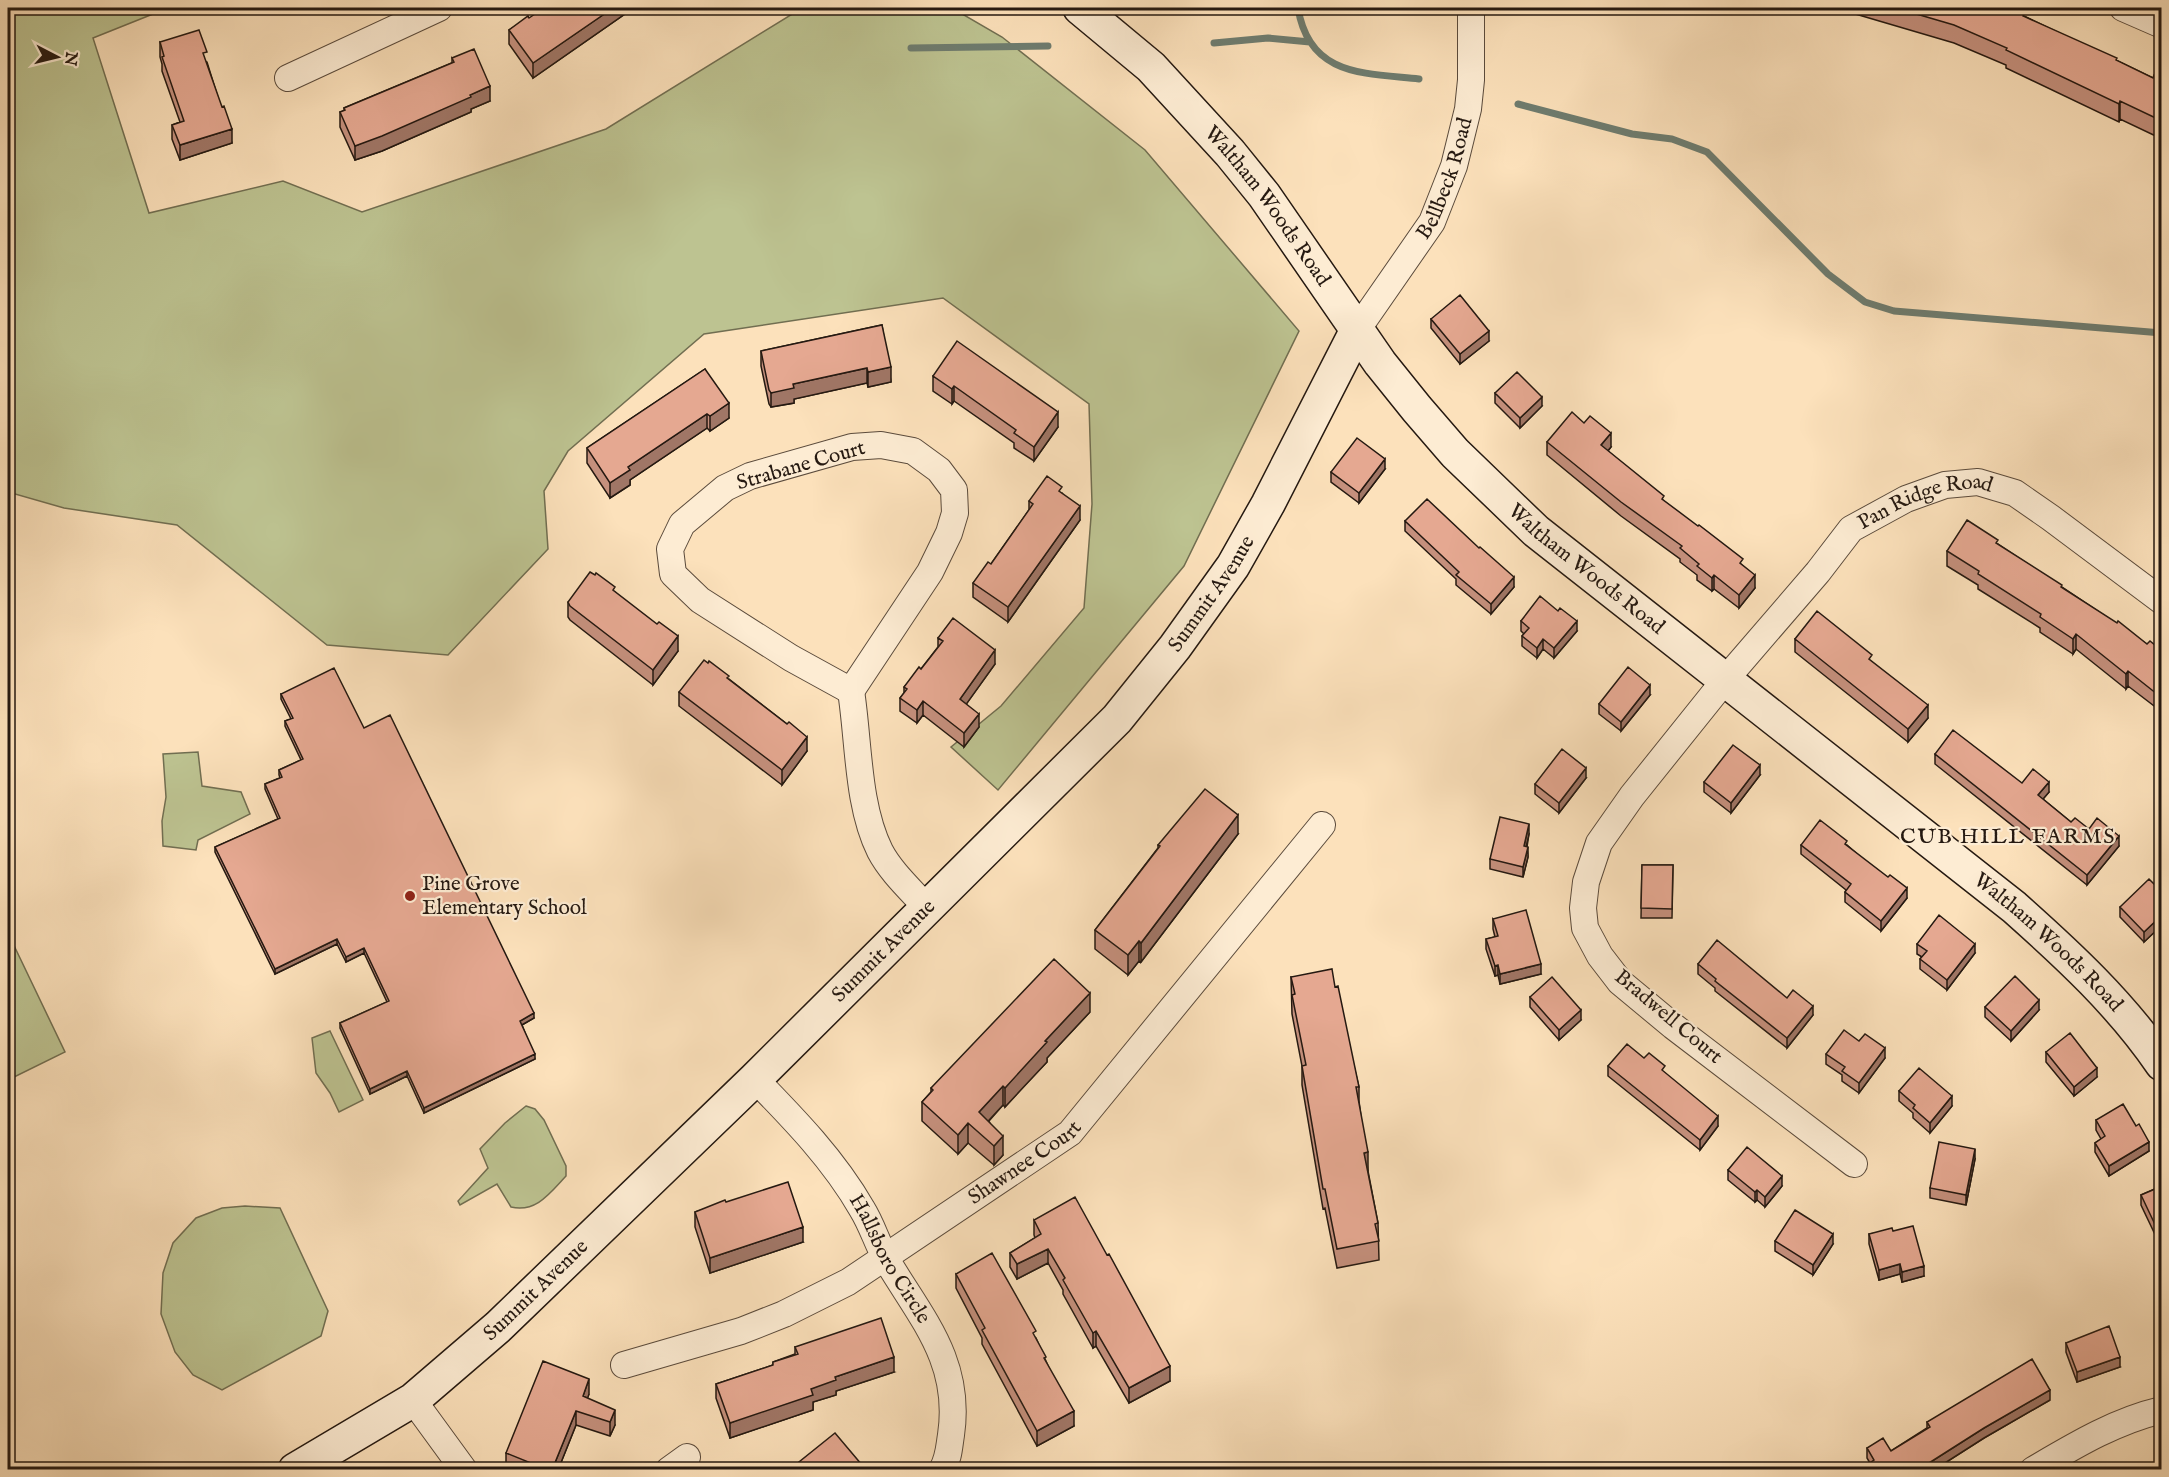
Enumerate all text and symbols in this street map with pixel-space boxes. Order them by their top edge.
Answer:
north arrow [27,27,87,87]
text: N [59,50,81,67]
street label: Bellbeck Road [1410,114,1479,245]
street label: Waltham Woods Road [1198,120,1337,292]
street label: Strabane Court [734,435,868,497]
street label: Pan Ridge Road [1853,468,1997,536]
street label: Waltham Woods Road [1502,498,1671,641]
street label: Summit Avenue [1162,530,1261,657]
district label: CUB HILL FARMS [1900,823,2116,851]
street label: Waltham Woods Road [1968,867,2129,1018]
place label: Pine Grove Elementary School [422,871,587,922]
marker: Pine Grove Elementary School [403,889,417,903]
street label: Summit Avenue [826,893,942,1008]
street label: Bradwell Court [1608,964,1728,1070]
street label: Shawnee Court [963,1115,1088,1211]
street label: Hallsboro Circle [843,1189,937,1329]
street label: Summit Avenue [478,1233,594,1347]

